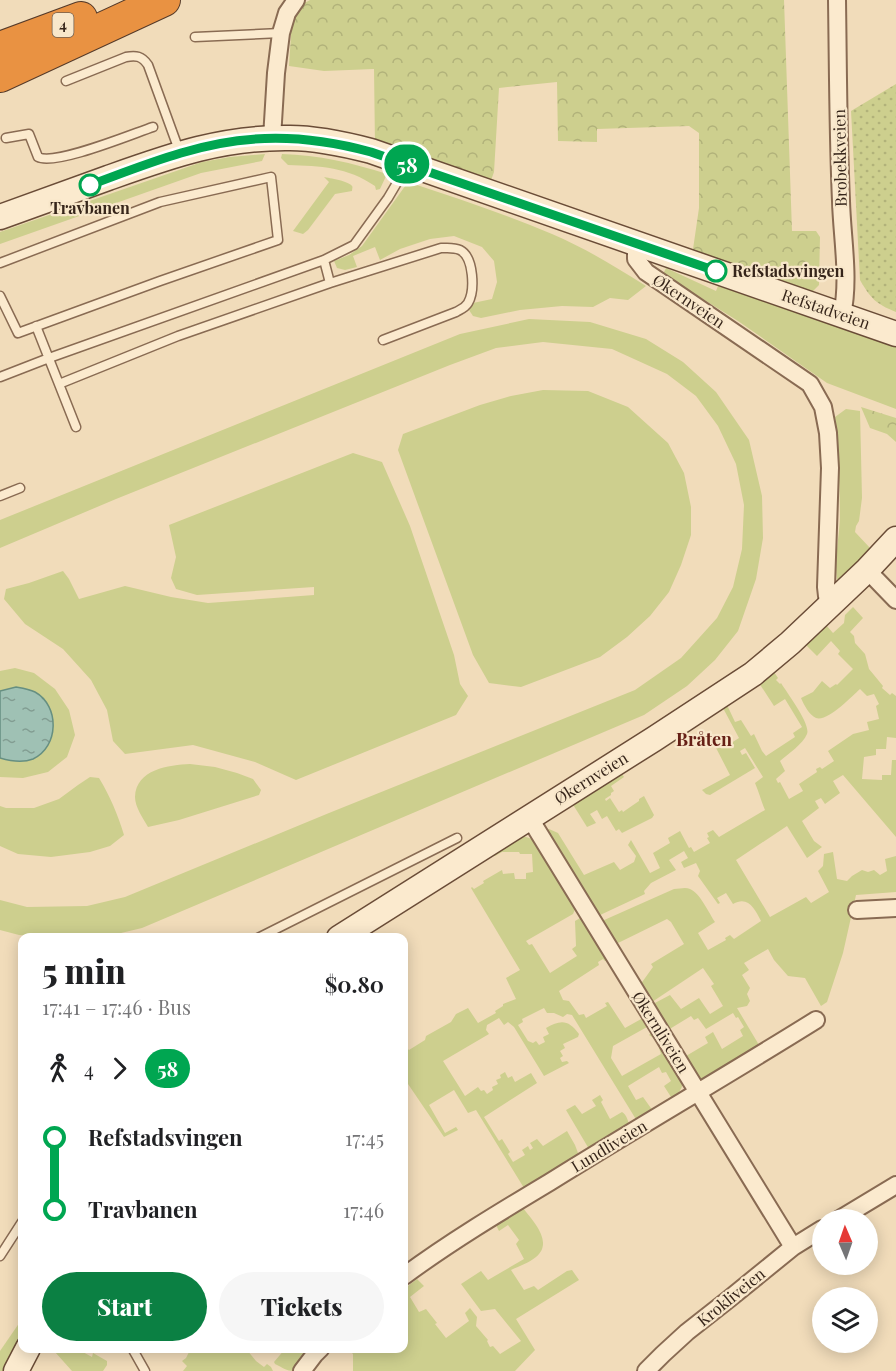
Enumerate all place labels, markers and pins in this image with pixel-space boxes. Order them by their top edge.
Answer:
marker: Travbanen [79,174,101,196]
place label: Travbanen [50,197,130,218]
marker: Refstadsvingen [705,260,727,282]
place label: Refstadsvingen [732,260,844,281]

